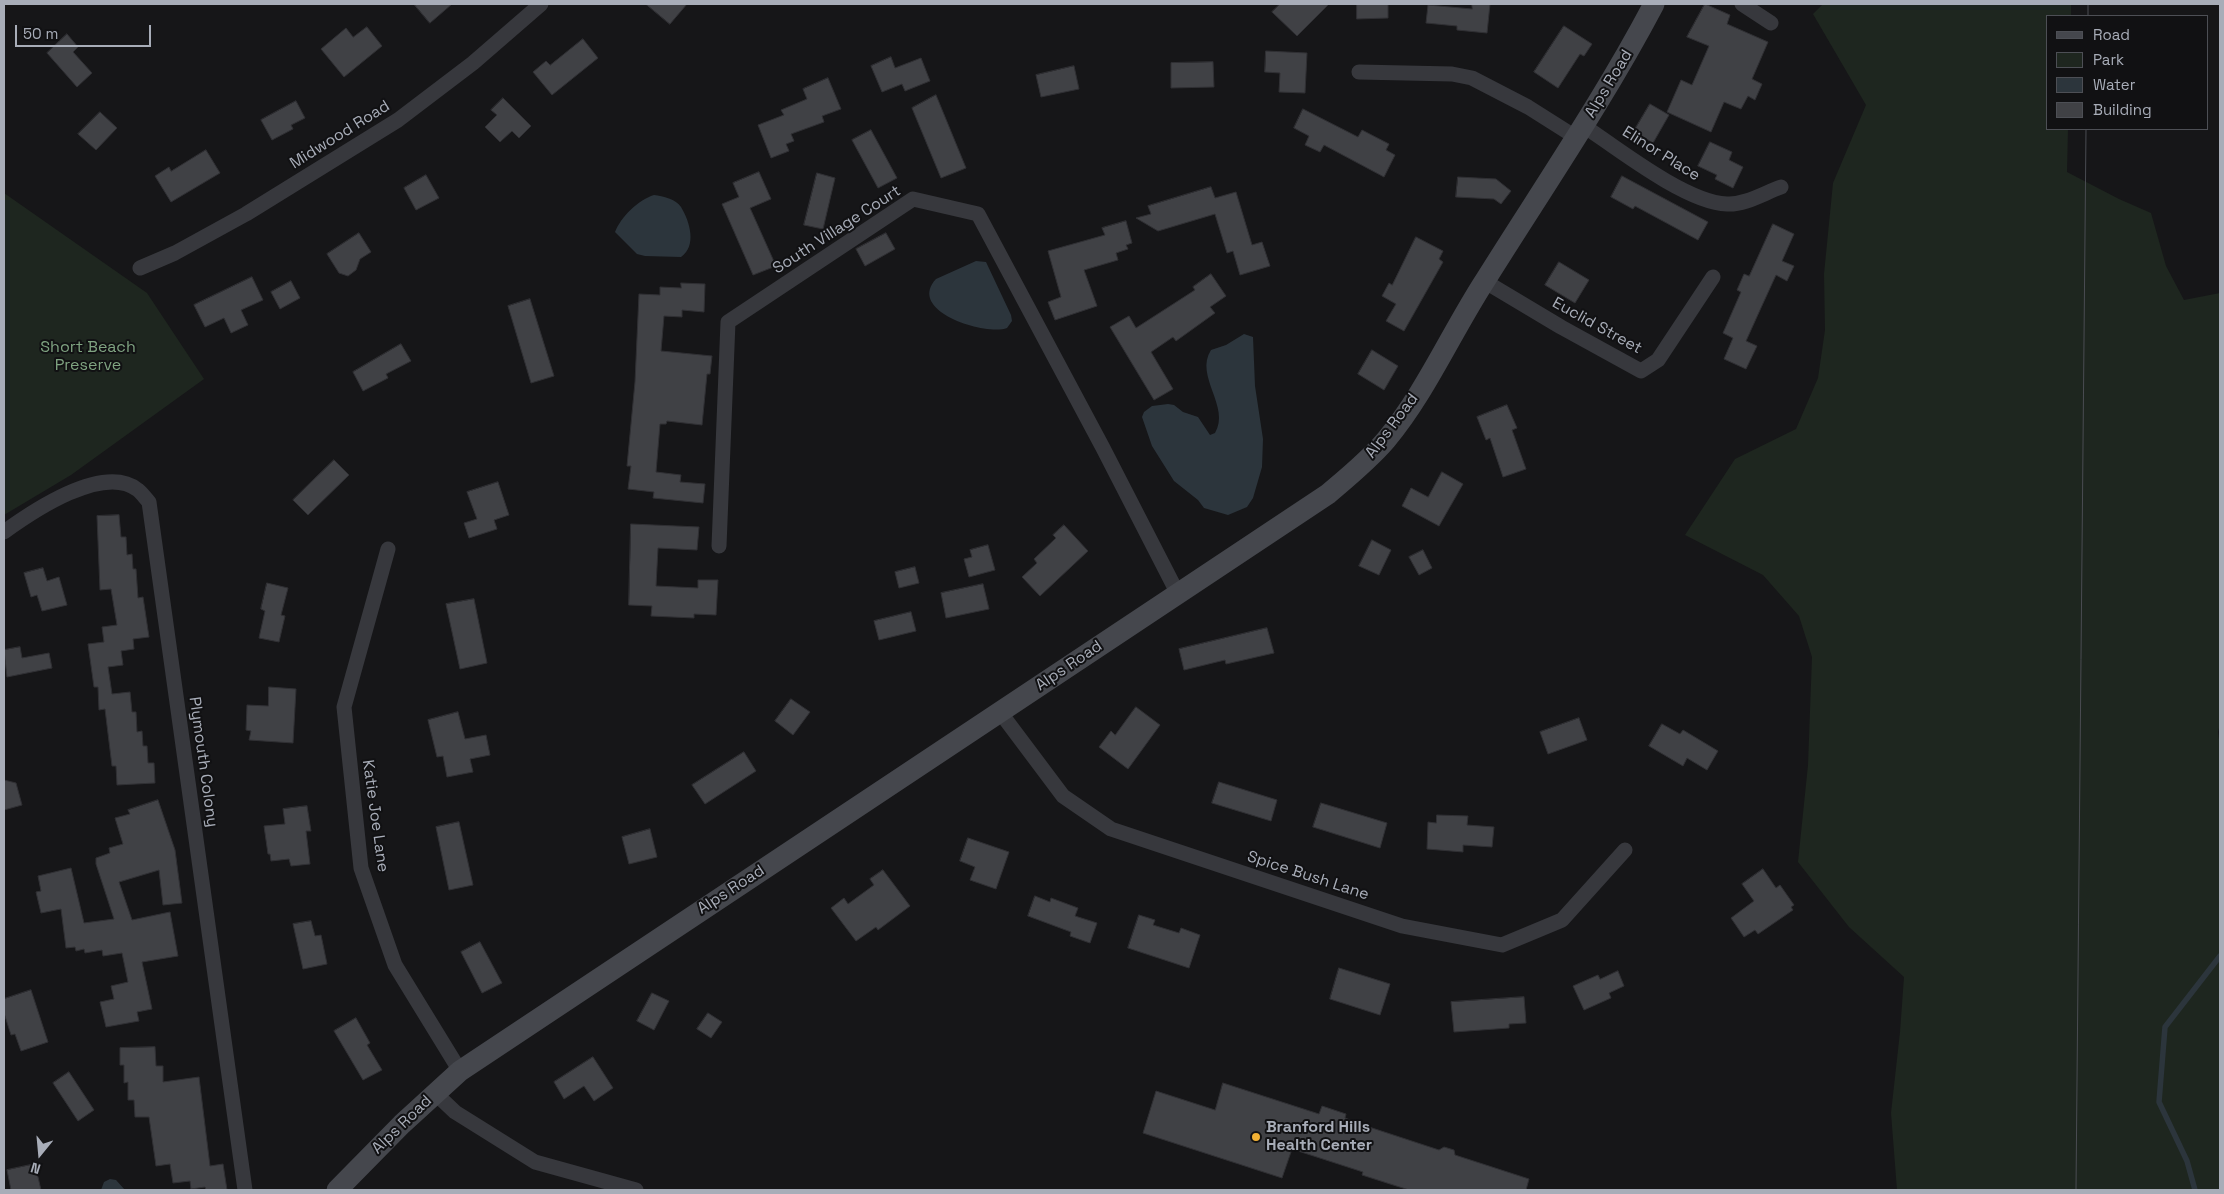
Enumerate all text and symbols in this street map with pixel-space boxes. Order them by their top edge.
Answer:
scale bar [18,15,154,47]
legend [2046,15,2209,130]
text: 50 m [23,24,58,43]
text: Road [2093,25,2130,44]
street label: Alps Road [1581,46,1637,122]
text: Park [2093,50,2124,69]
text: Water [2093,75,2135,94]
street label: Midwood Road [286,97,394,173]
text: Building [2093,100,2152,119]
street label: Elinor Place [1618,122,1704,186]
street label: South Village Court [769,181,905,279]
street label: Euclid Street [1549,293,1645,359]
park label: Short Beach Preserve [40,338,136,376]
street label: Alps Road [1361,390,1423,462]
street label: Alps Road [1032,637,1106,695]
street label: Plymouth Colony [184,696,222,828]
street label: Katie Joe Lane [358,759,392,873]
street label: Spice Bush Lane [1245,847,1371,905]
street label: Alps Road [694,861,768,919]
street label: Alps Road [368,1092,436,1158]
place label: Branford Hills Health Center [1266,1118,1372,1156]
north arrow [15,1129,65,1179]
marker: Branford Hills Health Center [1250,1131,1262,1143]
text: N [29,1158,43,1178]

